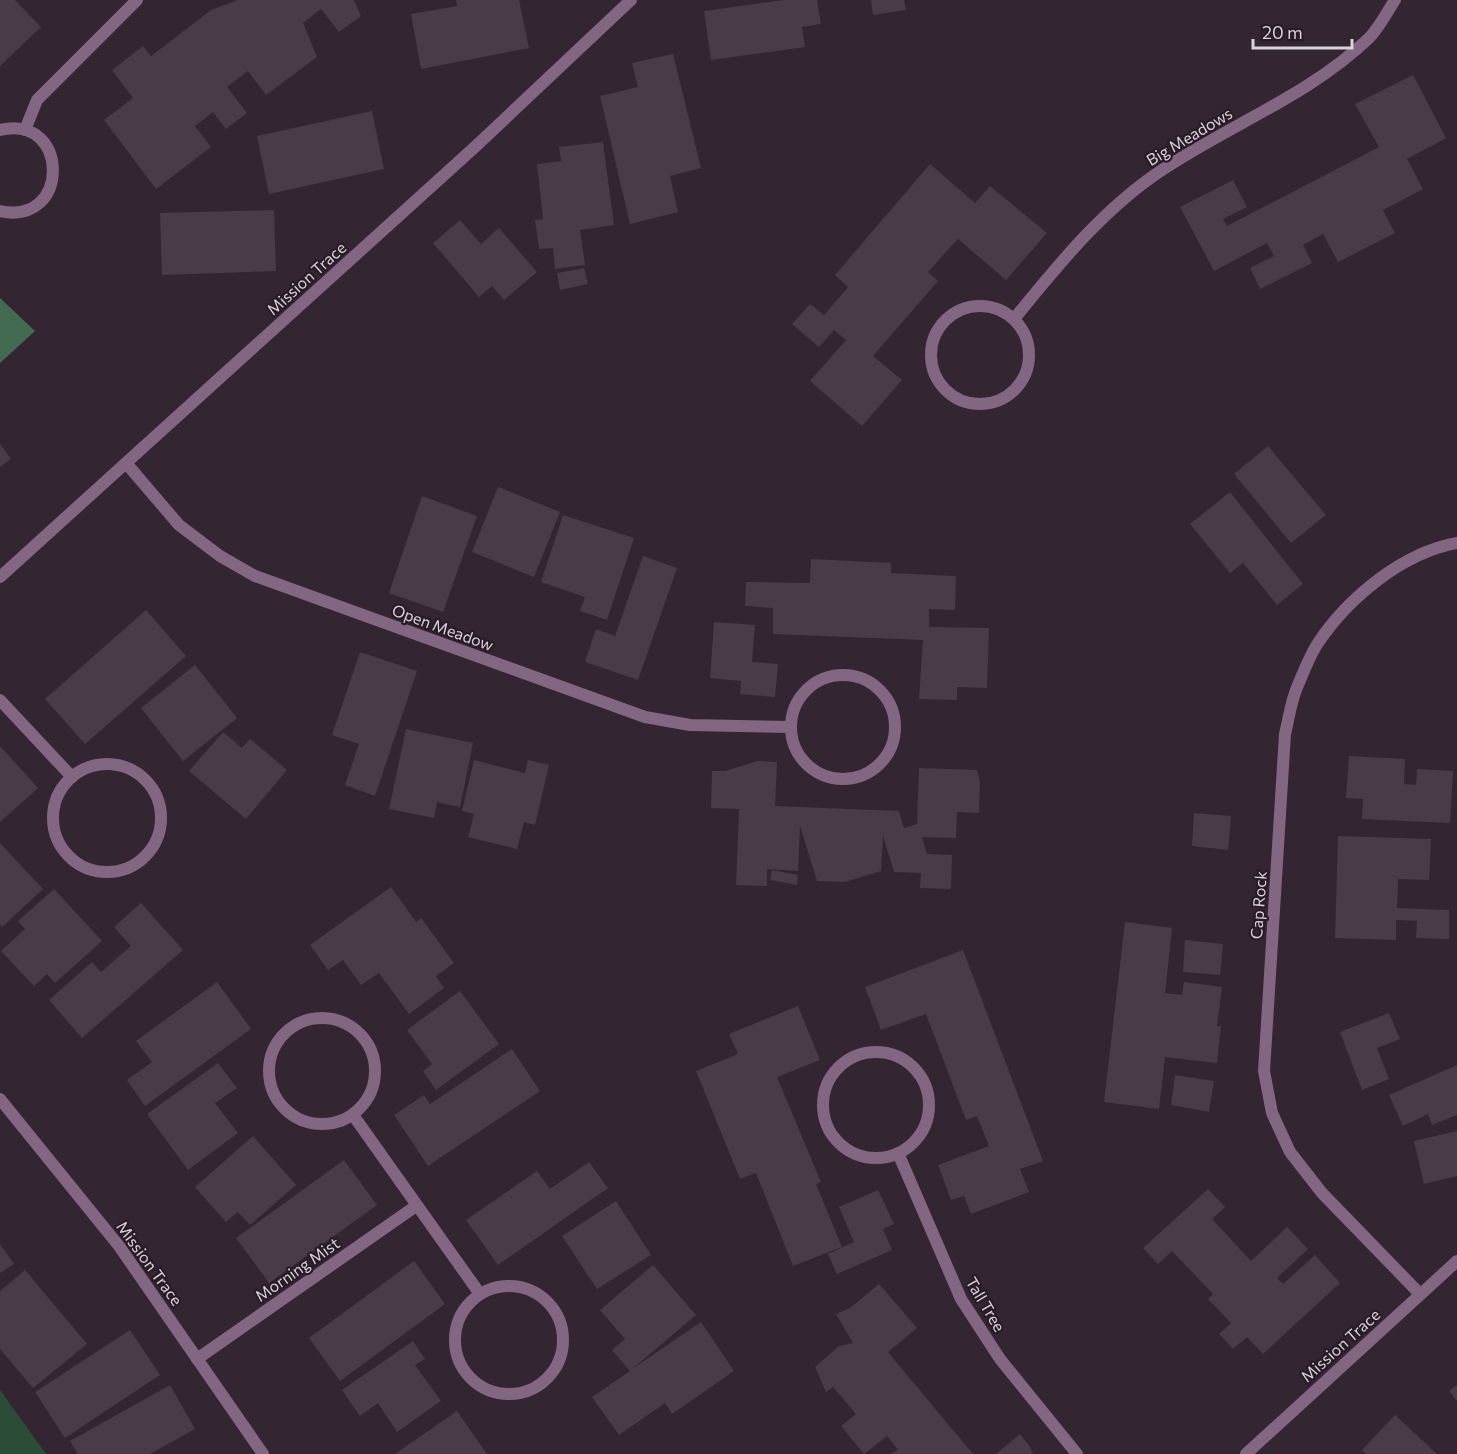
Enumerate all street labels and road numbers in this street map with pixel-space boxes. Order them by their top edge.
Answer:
street label: Big Meadows [1143,103,1235,169]
street label: Mission Trace [263,238,349,318]
street label: Open Meadow [390,600,497,654]
street label: Cap Rock [1246,870,1270,940]
street label: Mission Trace [113,1217,187,1309]
street label: Morning Mist [251,1233,343,1305]
street label: Tall Tree [962,1273,1010,1335]
street label: Mission Trace [1297,1305,1383,1385]

